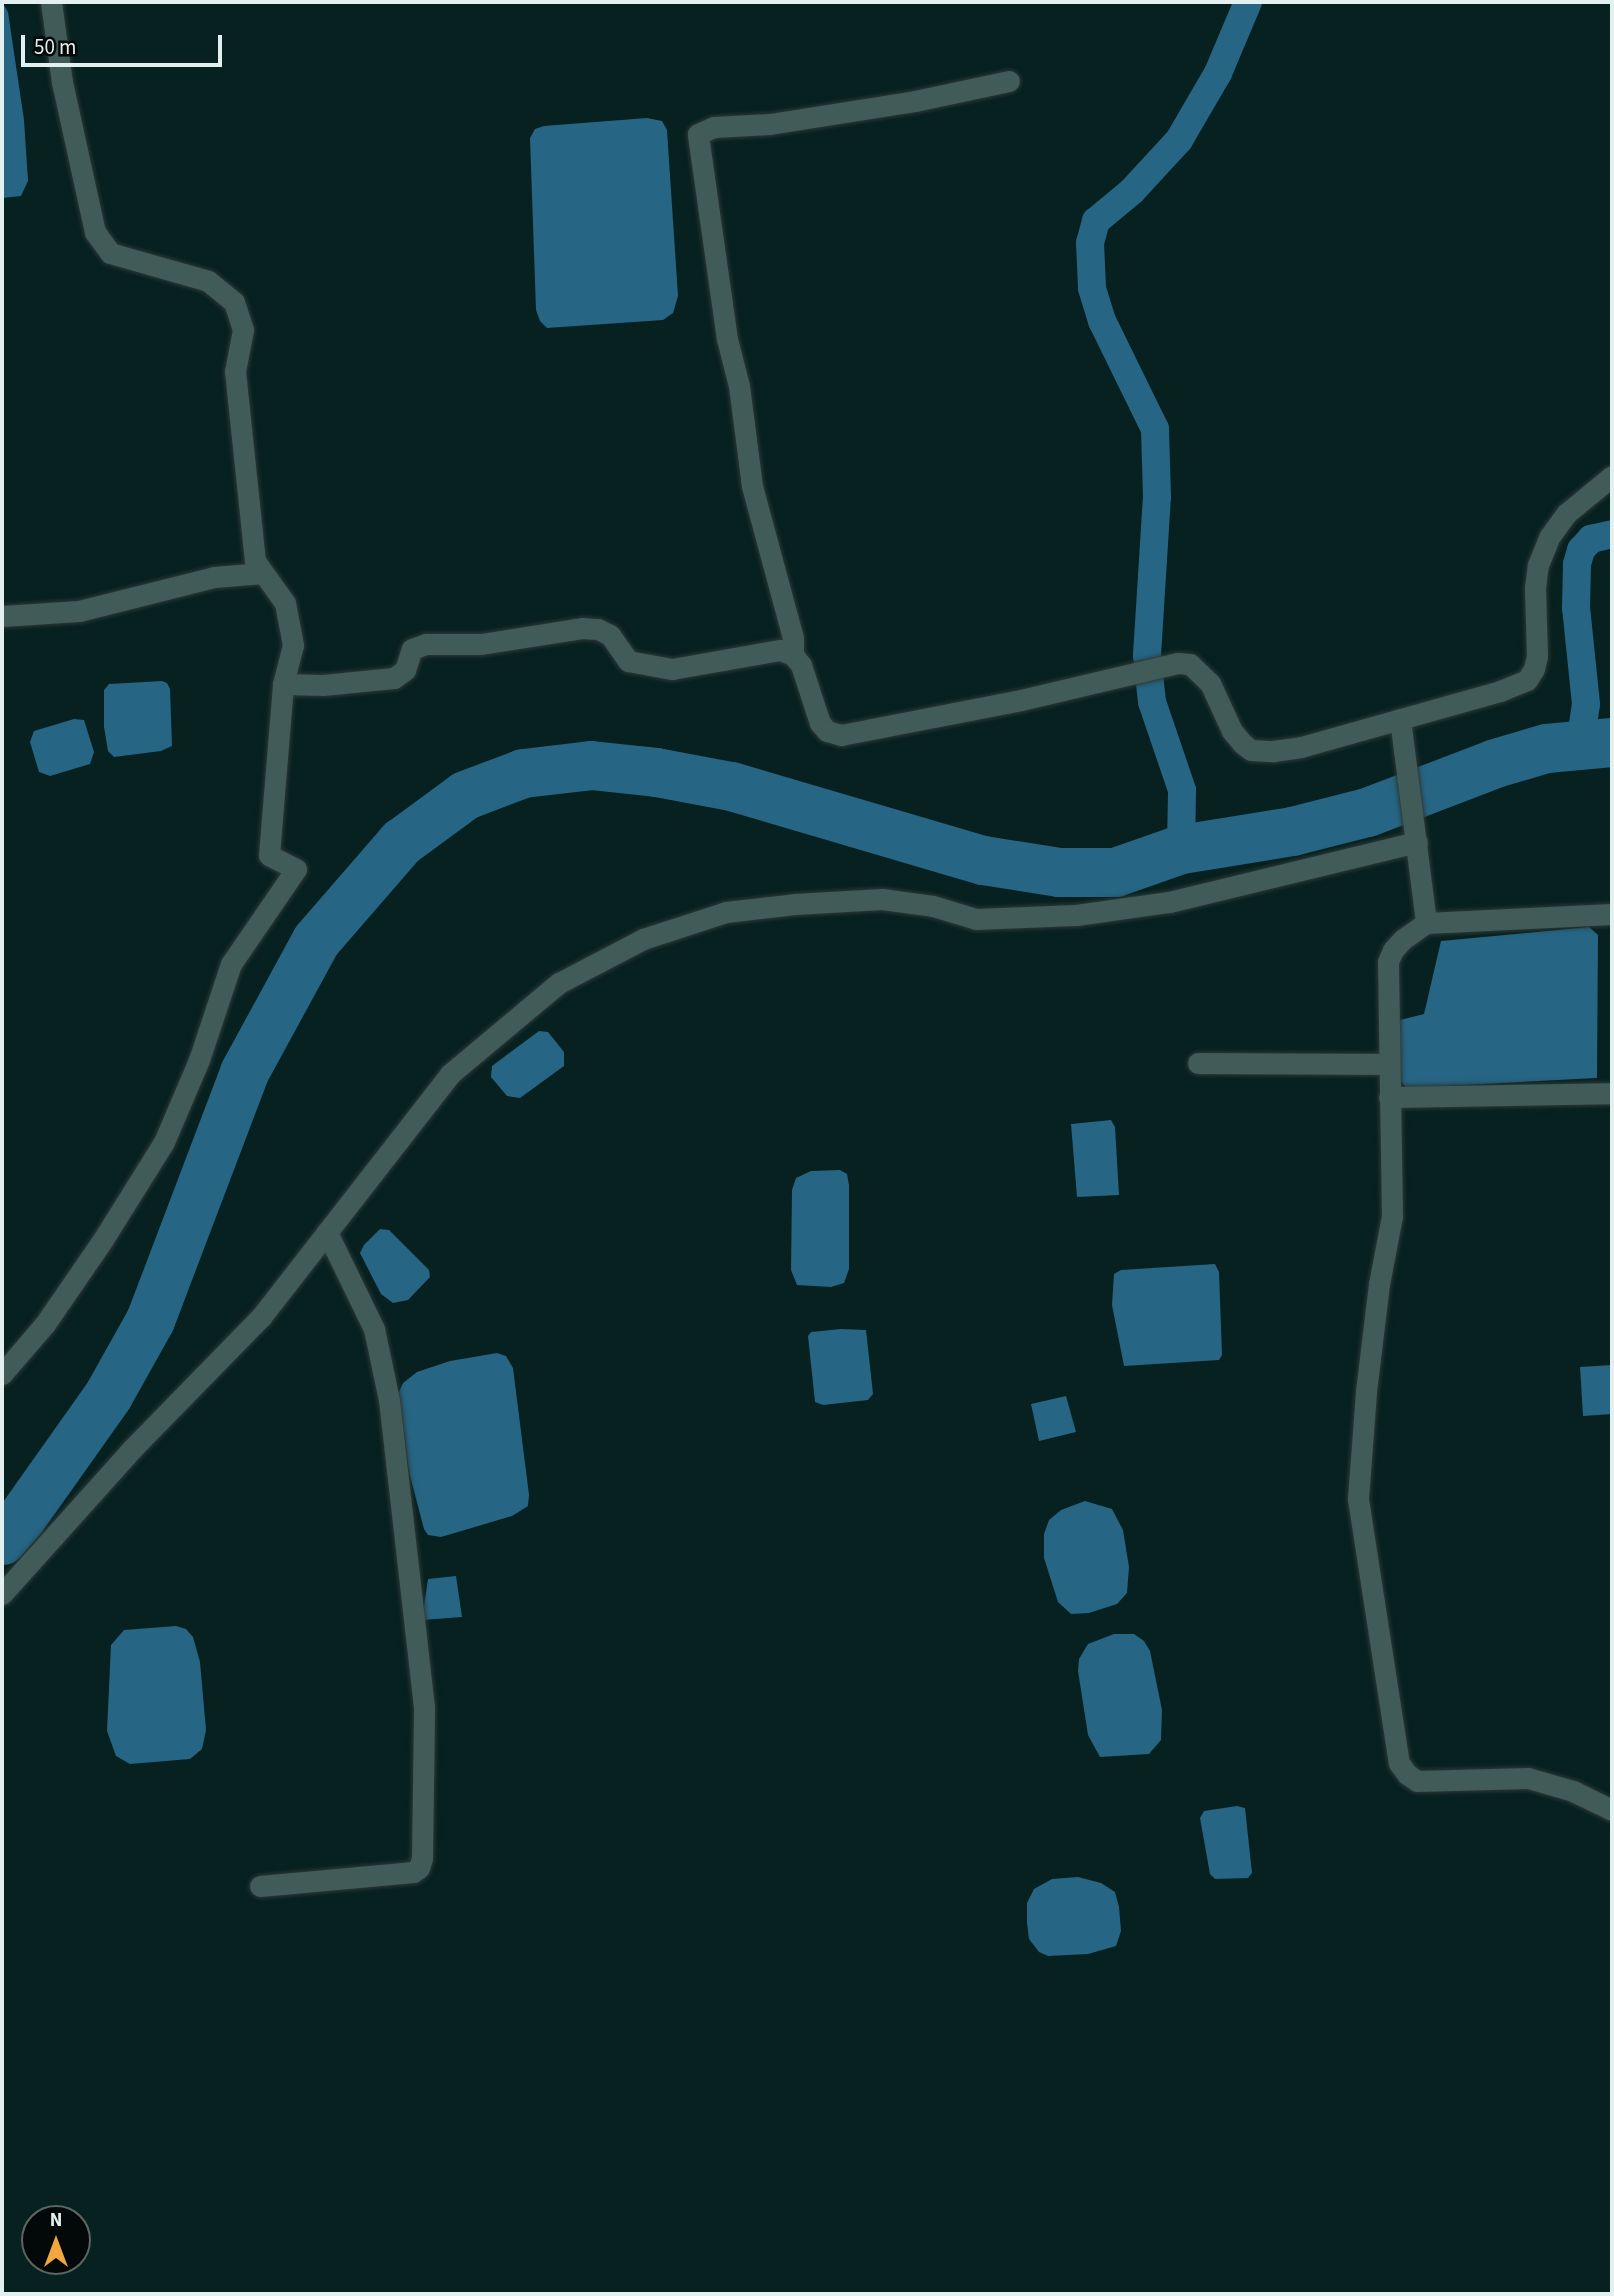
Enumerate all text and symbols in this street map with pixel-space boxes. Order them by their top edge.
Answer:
scale bar [24,21,226,65]
text: 50 m [34,32,76,62]
north arrow [21,2205,91,2275]
text: N [50,2207,62,2234]

